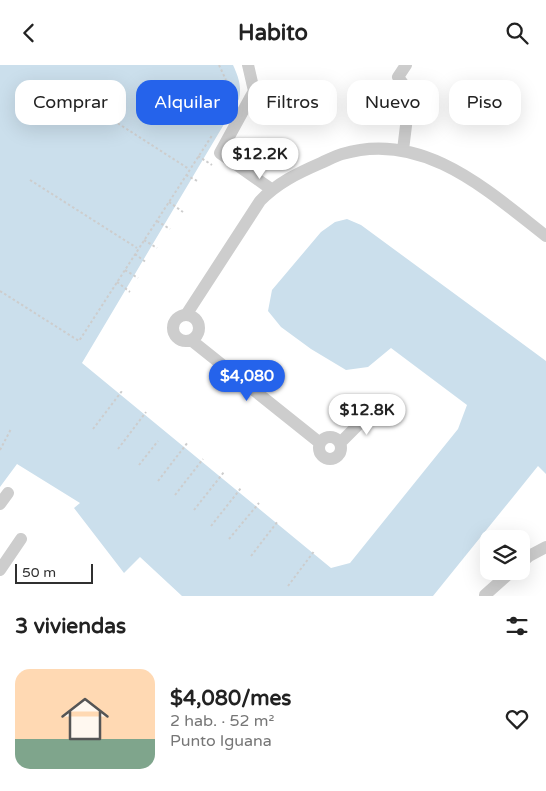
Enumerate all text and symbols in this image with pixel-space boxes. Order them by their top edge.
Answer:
icon: back [15,19,43,47]
icon: search [503,19,531,47]
text: Habito [238,20,308,46]
chip: Comprar [15,80,126,125]
chip: Alquilar [136,80,238,125]
chip: Filtros [248,80,337,125]
chip: Nuevo [347,80,439,125]
chip: Piso [449,80,521,125]
pin: $12.2K [219,137,301,180]
text: $12.2K [233,144,287,164]
pin: $4,080 [206,359,288,402]
text: $4,080 [220,366,274,386]
pin: $12.8K [326,393,408,436]
text: $12.8K [340,400,394,420]
map controls [480,530,530,580]
button: layers [480,530,530,580]
scale bar [15,561,92,584]
text: 50 m [22,564,56,581]
icon: filters [503,612,531,640]
text: 3 viviendas [15,614,126,639]
text: $4,080/mes [170,686,291,711]
icon: home [55,689,115,749]
icon: heart [503,705,531,733]
text: 2 hab. · 52 m² [170,711,274,731]
text: Punto Iguana [170,731,272,751]

